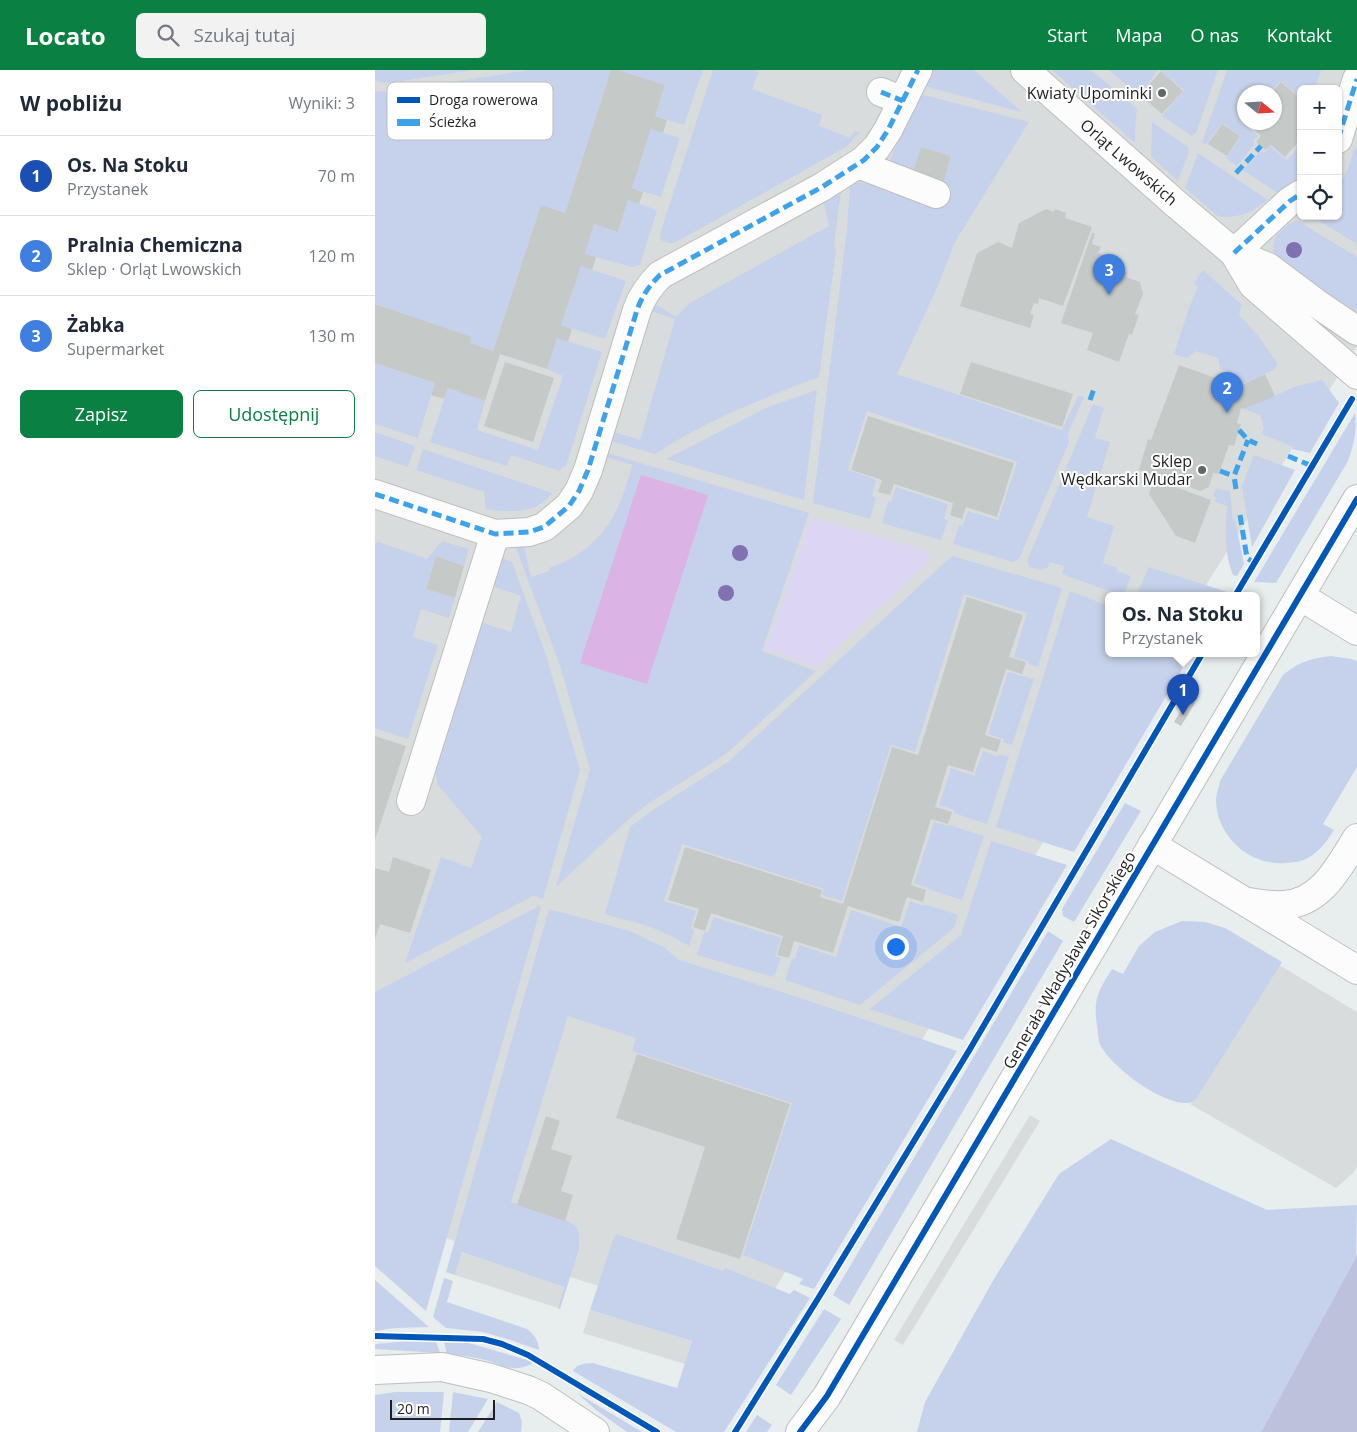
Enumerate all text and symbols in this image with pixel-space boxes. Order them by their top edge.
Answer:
search box [136,13,486,58]
text: Locato [25,19,106,52]
icon: search [154,21,182,49]
text: Szukaj tutaj [194,22,295,48]
text: Start [1047,23,1087,47]
text: Mapa [1115,23,1163,47]
text: O nas [1191,23,1239,47]
text: Kontakt [1267,23,1332,47]
legend [387,82,553,140]
place label: Kwiaty Upominki [1027,82,1152,104]
north arrow [1237,85,1282,130]
map controls [1297,85,1342,220]
button: + [1297,85,1342,130]
marker: Kwiaty Upominki [1156,87,1168,99]
text: W pobliżu [20,89,122,117]
text: Droga rowerowa [429,90,538,109]
text: Wyniki: 3 [288,92,355,114]
text: Ścieżka [429,112,476,131]
street label: Orląt Lwowskich [1076,114,1182,210]
button: − [1297,130,1342,175]
text: Os. Na Stoku [67,152,189,178]
text: 1 [31,165,41,187]
text: 70 m [318,165,355,187]
button: locate [1297,175,1342,220]
text: Przystanek [67,178,148,200]
text: Pralnia Chemiczna [67,232,243,258]
text: 2 [31,245,41,267]
text: 120 m [309,245,355,267]
pin: 3 [1093,254,1125,295]
text: Sklep · Orląt Lwowskich [67,258,242,280]
text: Żabka [67,312,125,338]
text: 3 [31,325,41,347]
text: 130 m [309,325,355,347]
text: Supermarket [67,338,164,360]
pin: 2 [1211,372,1243,413]
button: Zapisz [20,390,183,438]
button: Udostępnij [193,390,355,438]
place label: Sklep Wędkarski Mudar [1061,450,1192,490]
marker: Sklep Wędkarski Mudar [1196,464,1208,476]
popup [1105,592,1260,657]
text: Os. Na Stoku [1122,601,1243,627]
text: Przystanek [1122,627,1203,649]
pin: 1 [1167,674,1199,715]
street label: Generała Władysława Sikorskiego [997,847,1141,1073]
your location [883,934,909,960]
scale bar [390,1397,495,1420]
text: 20 m [397,1399,430,1418]

